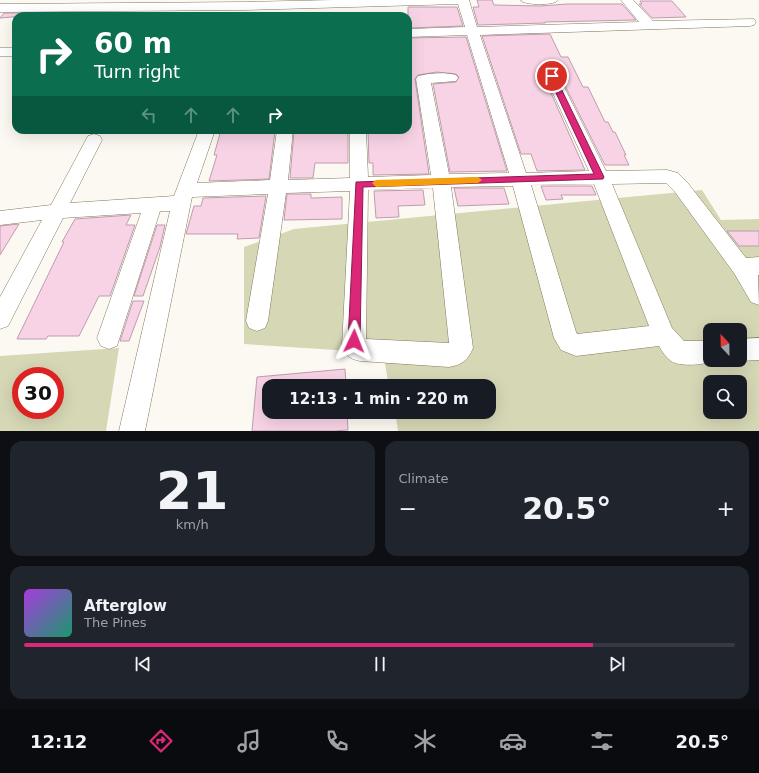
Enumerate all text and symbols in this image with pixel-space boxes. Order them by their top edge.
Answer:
text: 60 m [94,27,172,60]
icon: right [28,28,80,80]
pin [535,59,569,93]
text: Turn right [94,61,180,82]
icon: arrive [541,65,563,87]
icon: left [138,104,160,126]
icon: ahead [180,104,202,126]
icon: ahead [222,104,244,126]
icon: right [264,104,286,126]
position arrow [333,320,375,362]
north arrow [703,323,747,367]
map controls [703,323,747,419]
speed limit sign: 30 [12,367,64,419]
button: search [703,375,747,419]
text: 12:13 · 1 min · 220 m [289,390,469,408]
text: 21 [156,461,228,521]
text: Climate [399,471,449,486]
text: 20.5° [522,491,611,526]
text: − [399,496,417,521]
text: + [717,496,735,521]
text: km/h [176,517,209,532]
text: Afterglow [84,597,167,615]
text: The Pines [84,615,147,630]
icon: previous [132,653,154,675]
icon: pause [369,653,391,675]
icon: next [606,653,628,675]
icon: directions [147,727,175,755]
icon: music [235,727,263,755]
icon: phone [323,727,351,755]
icon: climate [411,727,439,755]
icon: car [499,727,527,755]
icon: filters [588,727,616,755]
text: 12:12 [30,731,87,752]
text: 20.5° [676,731,729,752]

